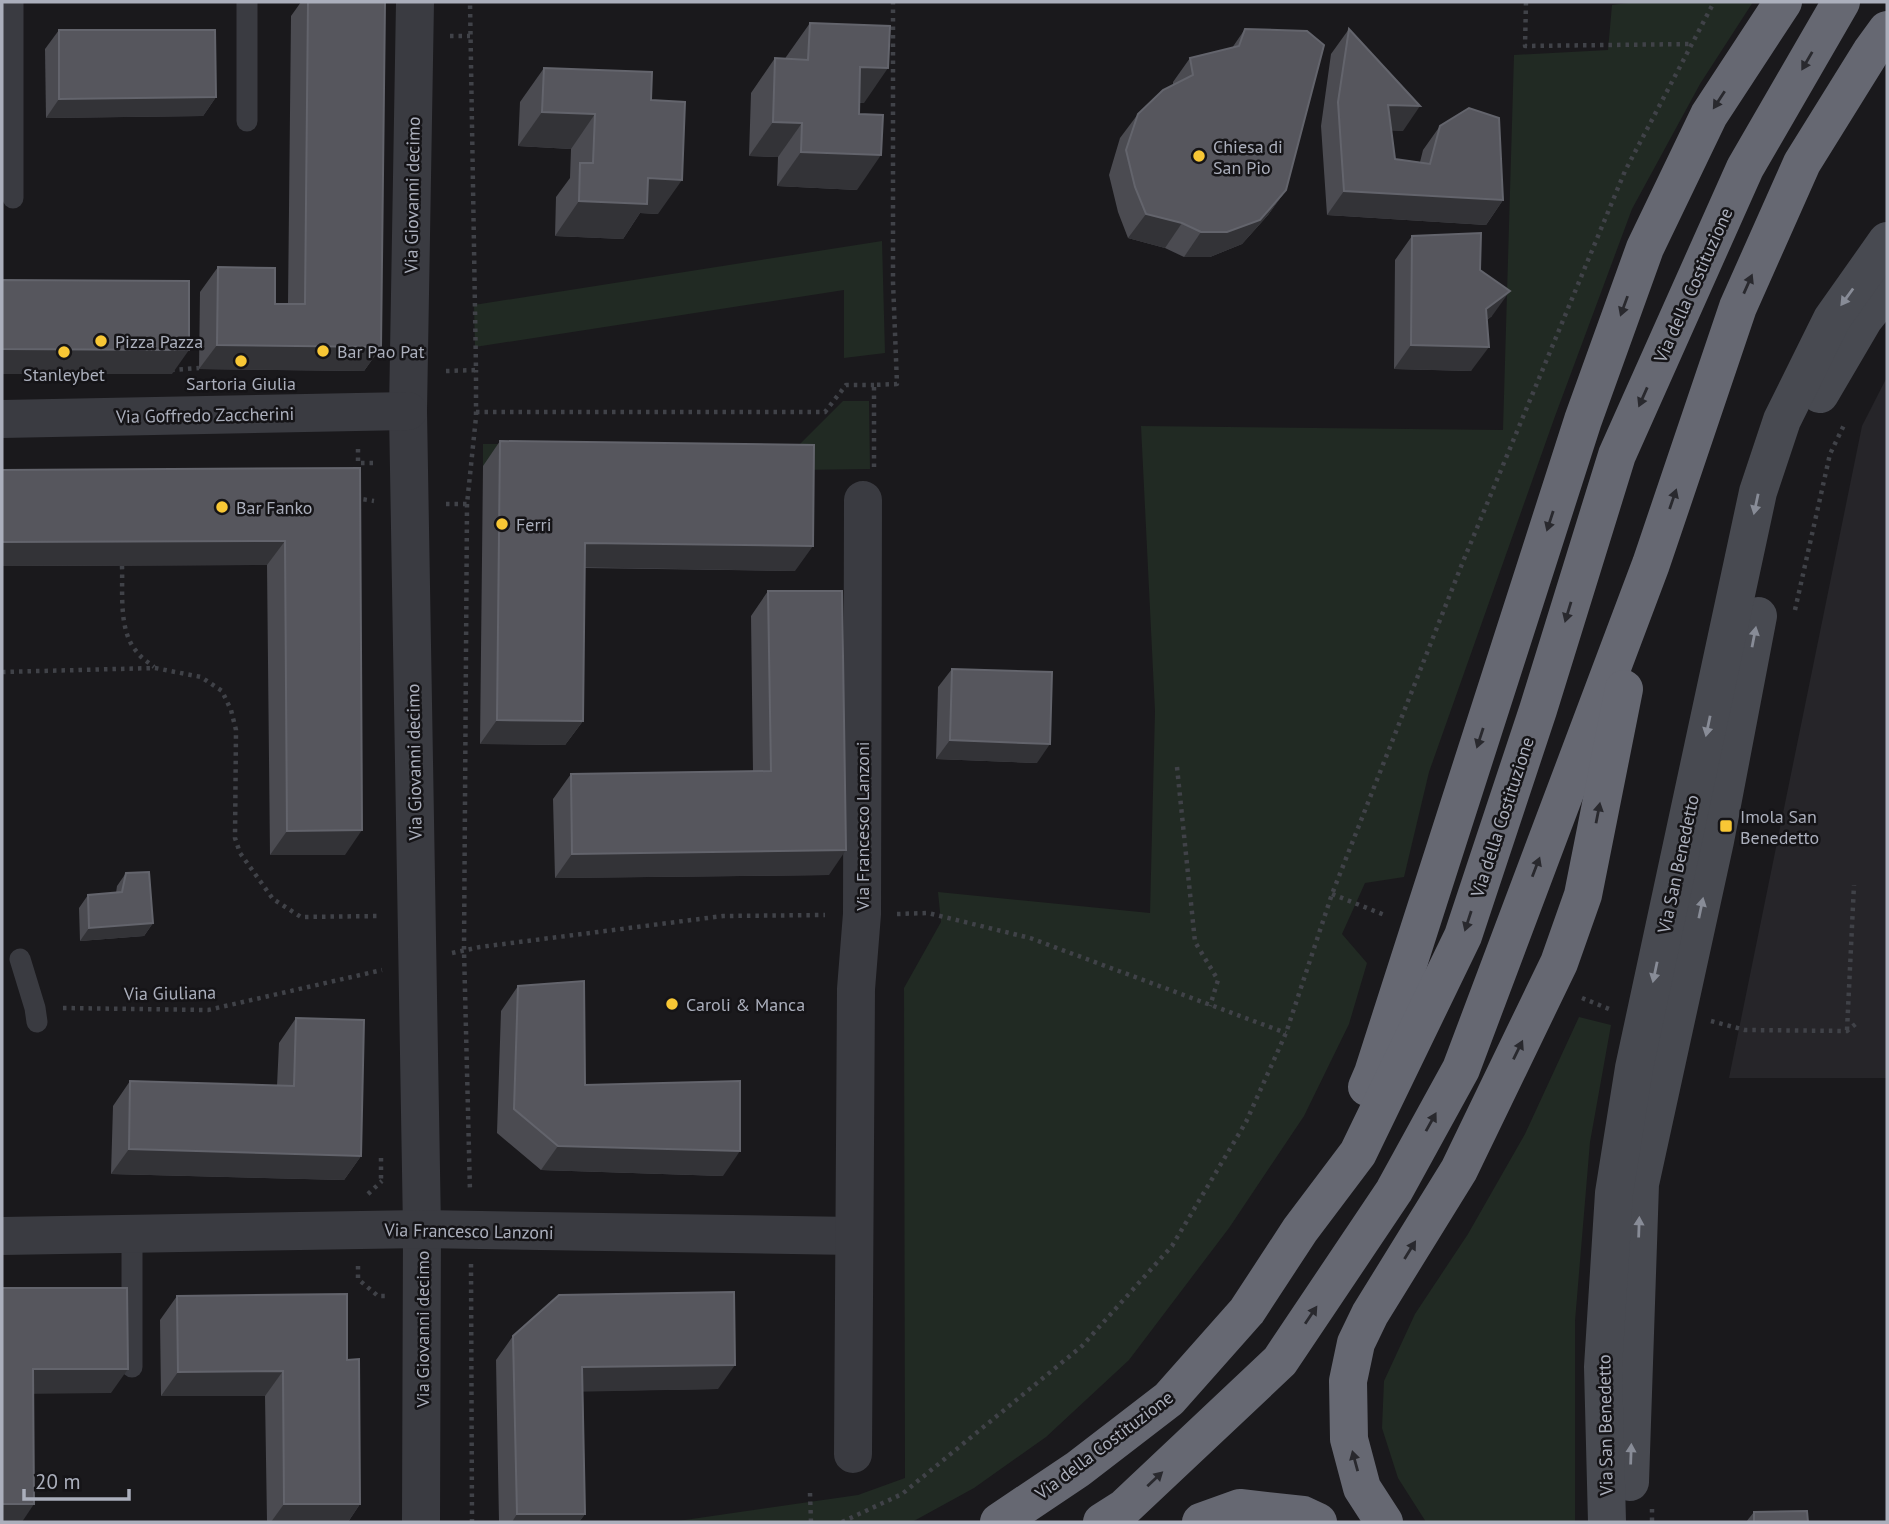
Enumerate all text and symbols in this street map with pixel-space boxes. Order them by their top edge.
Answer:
one-way arrow [1801,51,1813,71]
one-way arrow [1712,90,1725,110]
street label: Via Giovanni decimo [399,116,425,275]
place label: Chiesa di San Pio [1213,135,1283,179]
marker: Chiesa di San Pio [1191,148,1207,164]
street label: Via della Costituzione [1648,204,1737,367]
one-way arrow [1743,274,1754,295]
one-way arrow [1841,288,1855,306]
one-way arrow [1618,296,1629,317]
place label: Pizza Pazza [115,330,203,353]
marker: Pizza Pazza [93,333,109,349]
place label: Bar Pao Pat [337,340,425,363]
marker: Bar Pao Pat [315,343,331,359]
marker: Stanleybet [56,344,72,360]
marker: Sartoria Giulia [233,353,249,369]
place label: Stanleybet [23,363,105,386]
place label: Sartoria Giulia [186,372,296,395]
one-way arrow [1637,387,1649,407]
street label: Via Goffredo Zaccherini [115,402,294,428]
one-way arrow [1668,489,1679,510]
one-way arrow [1750,493,1761,515]
place label: Bar Fanko [236,496,313,519]
marker: Bar Fanko [214,499,230,515]
one-way arrow [1544,511,1555,532]
place label: Ferri [516,513,552,536]
marker: Ferri [494,516,510,532]
one-way arrow [1563,601,1573,622]
one-way arrow [1749,626,1760,648]
street label: Via Giovanni decimo [401,683,427,842]
one-way arrow [1703,715,1714,737]
one-way arrow [1474,727,1484,748]
street label: Via della Costituzione [1465,734,1539,901]
street label: Via Francesco Lanzoni [851,741,874,912]
street label: Via San Benedetto [1652,793,1704,936]
one-way arrow [1593,801,1604,823]
place label: Imola San Benedetto [1740,805,1819,849]
marker: Imola San Benedetto [1718,818,1734,834]
one-way arrow [1531,857,1542,878]
one-way arrow [1695,897,1706,919]
one-way arrow [1462,911,1472,932]
one-way arrow [1650,961,1661,983]
street label: Via Giuliana [123,981,216,1005]
place label: Caroli & Manca [686,993,805,1016]
marker: Caroli & Manca [664,996,680,1012]
one-way arrow [1512,1040,1523,1060]
one-way arrow [1425,1112,1437,1132]
one-way arrow [1633,1215,1644,1237]
street label: Via Francesco Lanzoni [383,1218,554,1244]
one-way arrow [1403,1240,1416,1259]
street label: Via Giovanni decimo [411,1251,434,1408]
one-way arrow [1304,1306,1318,1324]
street label: Via San Benedetto [1592,1354,1618,1497]
street label: Via della Costituzione [1030,1386,1178,1505]
one-way arrow [1625,1443,1636,1465]
one-way arrow [1349,1450,1360,1472]
scale bar [24,1458,130,1502]
text: 20 m [35,1468,81,1495]
one-way arrow [1146,1472,1163,1488]

